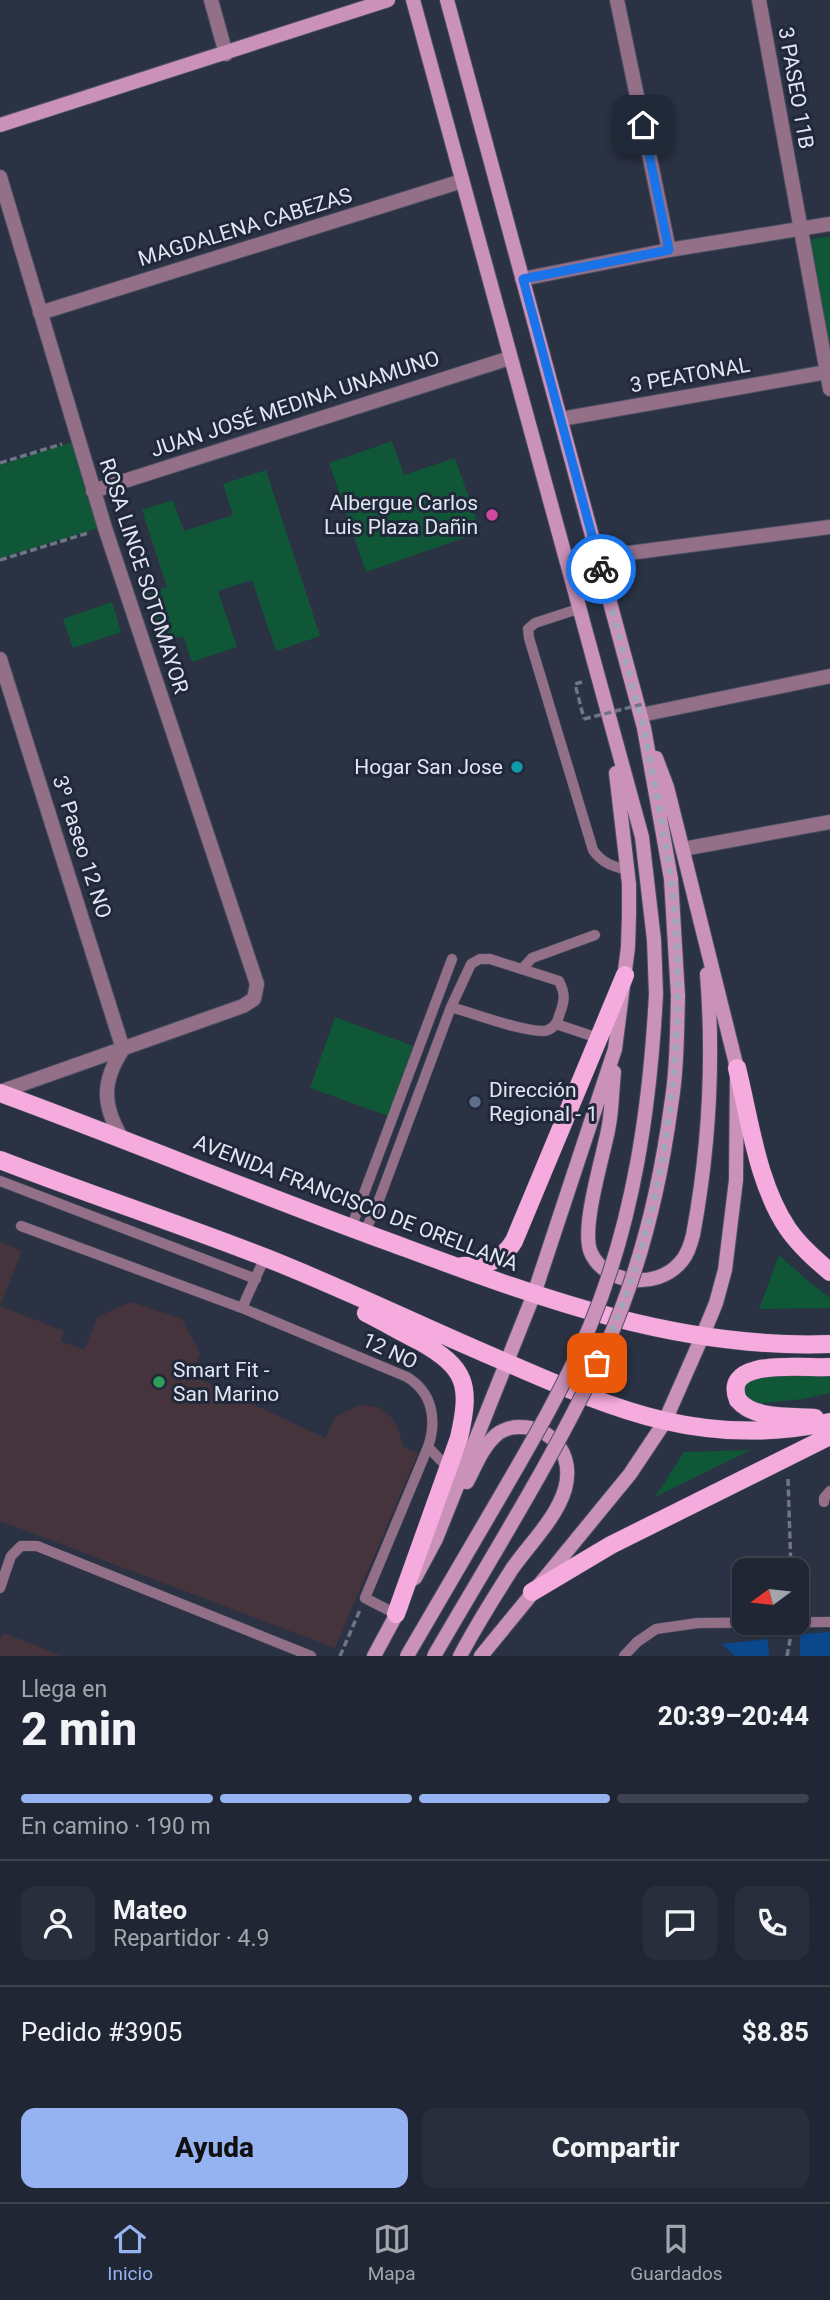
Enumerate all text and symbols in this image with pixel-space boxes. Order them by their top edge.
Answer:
street label: 3 PASEO 11B [773,25,819,151]
pin [613,95,673,155]
icon: home [624,106,662,144]
street label: MAGDALENA CABEZAS [135,183,355,271]
street label: JUAN JOSÉ MEDINA UNAMUNO [148,346,442,462]
street label: 3 PEATONAL [628,353,752,397]
street label: ROSA LINCE SOTOMAYOR [95,455,193,697]
place label: Albergue Carlos Luis Plaza Dañin [324,491,478,539]
marker: Albergue Carlos Luis Plaza Dañin [484,507,500,523]
courier [566,534,636,604]
icon: bike [582,550,620,588]
place label: Hogar San Jose [354,755,503,779]
marker: Hogar San Jose [509,759,525,775]
street label: 3º Paseo 12 NO [48,773,116,921]
place label: Dirección Regional - 1 [489,1078,598,1126]
marker: Dirección Regional - 1 [467,1094,483,1110]
street label: AVENIDA FRANCISCO DE ORELLANA [191,1130,522,1276]
street label: 12 NO [359,1328,421,1374]
pin [567,1333,627,1393]
icon: bag [578,1344,616,1382]
place label: Smart Fit - San Marino [173,1358,279,1406]
marker: Smart Fit - San Marino [151,1374,167,1390]
north arrow [732,1558,808,1634]
map controls [732,1558,809,1635]
text: Llega en [21,1676,107,1703]
text: 20:39–20:44 [658,1701,809,1731]
text: 2 min [21,1702,137,1756]
text: En camino · 190 m [21,1813,211,1840]
button: person [21,1886,95,1960]
button: chat [643,1886,717,1960]
button: phone [735,1886,809,1960]
text: Mateo [113,1895,187,1925]
text: Repartidor · 4.9 [113,1925,270,1952]
text: Pedido #3905 [21,2017,182,2047]
text: $8.85 [742,2017,809,2047]
button: Ayuda [21,2108,408,2188]
button: Compartir [422,2108,809,2188]
tab: Inicio [107,2220,153,2285]
tab: Mapa [368,2220,416,2285]
tab: Guardados [630,2220,723,2285]

